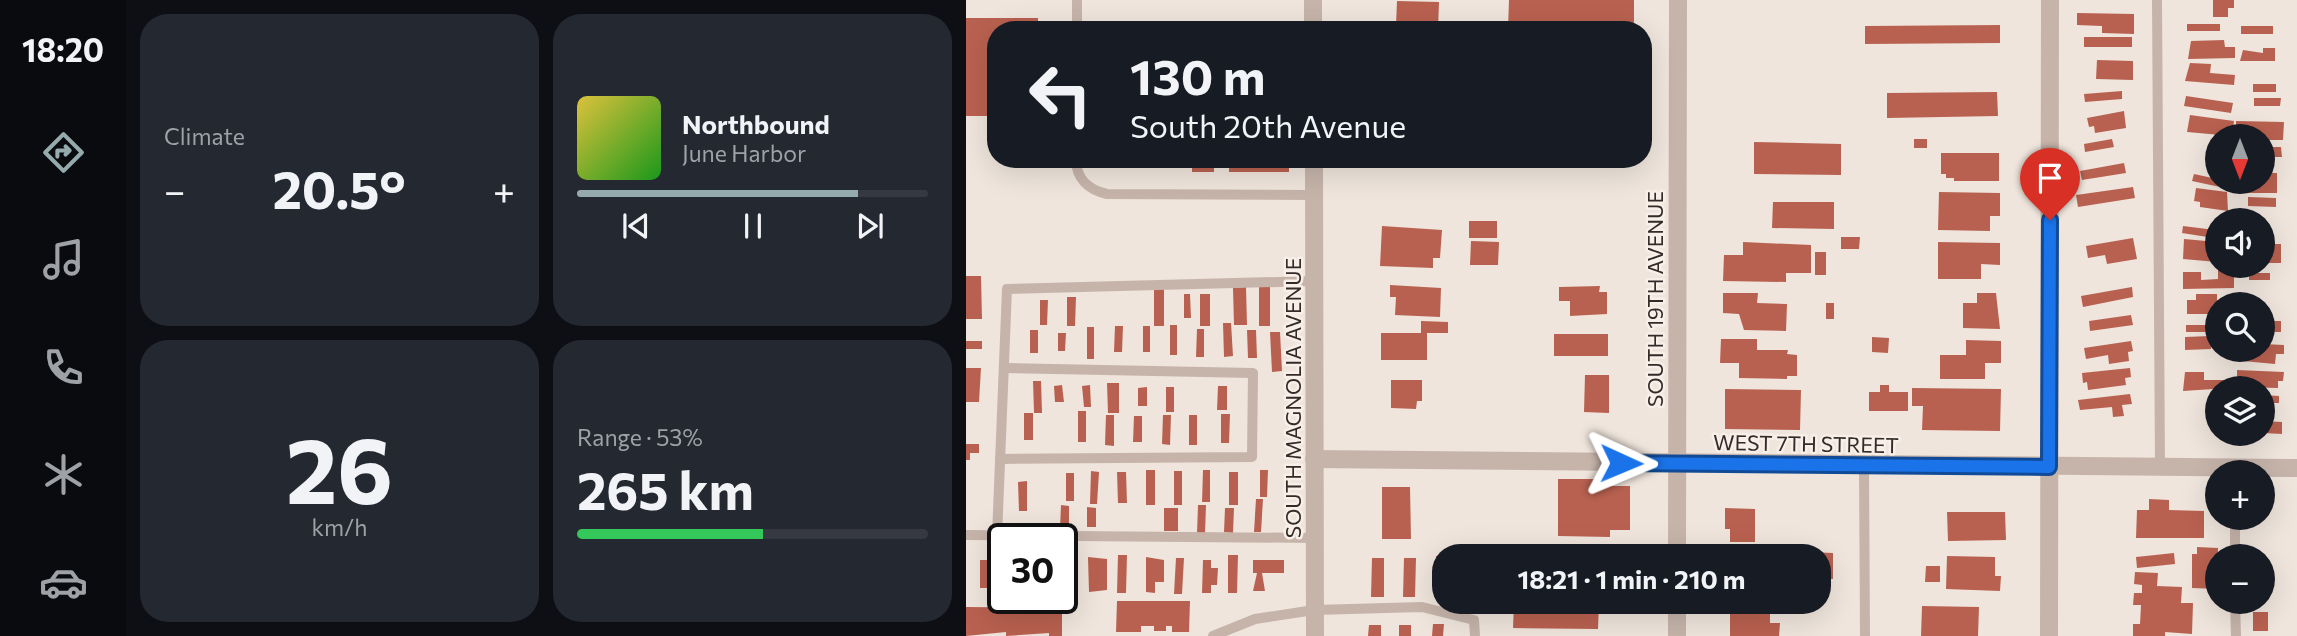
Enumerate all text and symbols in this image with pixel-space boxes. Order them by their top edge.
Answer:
text: 18:20 [22,29,104,69]
text: 130 m [1130,45,1265,105]
icon: left [1015,49,1106,140]
text: South 20th Avenue [1130,105,1406,145]
text: Northbound [682,108,830,139]
text: Climate [164,122,245,150]
north arrow [2205,124,2275,194]
map controls [2205,124,2275,614]
icon: directions [39,128,88,177]
text: June Harbor [682,139,806,167]
pin [2020,148,2080,220]
text: 20.5° [272,156,406,220]
icon: arrive [2031,159,2069,197]
text: − [164,166,186,213]
text: + [493,166,515,213]
street label: SOUTH 19TH AVENUE [1642,191,1667,407]
icon: previous [617,207,655,245]
icon: pause [734,207,772,245]
icon: next [851,207,889,245]
button: sound [2205,208,2275,278]
icon: music [39,235,88,284]
street label: SOUTH MAGNOLIA AVENUE [1280,258,1305,538]
button: search [2205,292,2275,362]
icon: phone [39,343,88,392]
button: layers [2205,376,2275,446]
text: 26 [286,411,393,523]
text: Range · 53% [577,423,703,451]
position arrow [1584,426,1658,500]
street label: WEST 7TH STREET [1713,429,1899,457]
icon: climate [39,450,88,499]
text: 265 km [577,457,754,521]
button: + [2205,460,2275,530]
text: km/h [312,513,367,541]
speed limit sign: 30 [987,523,1078,614]
button: − [2205,544,2275,614]
icon: car [39,558,88,607]
text: 18:21 · 1 min · 210 m [1517,563,1746,594]

